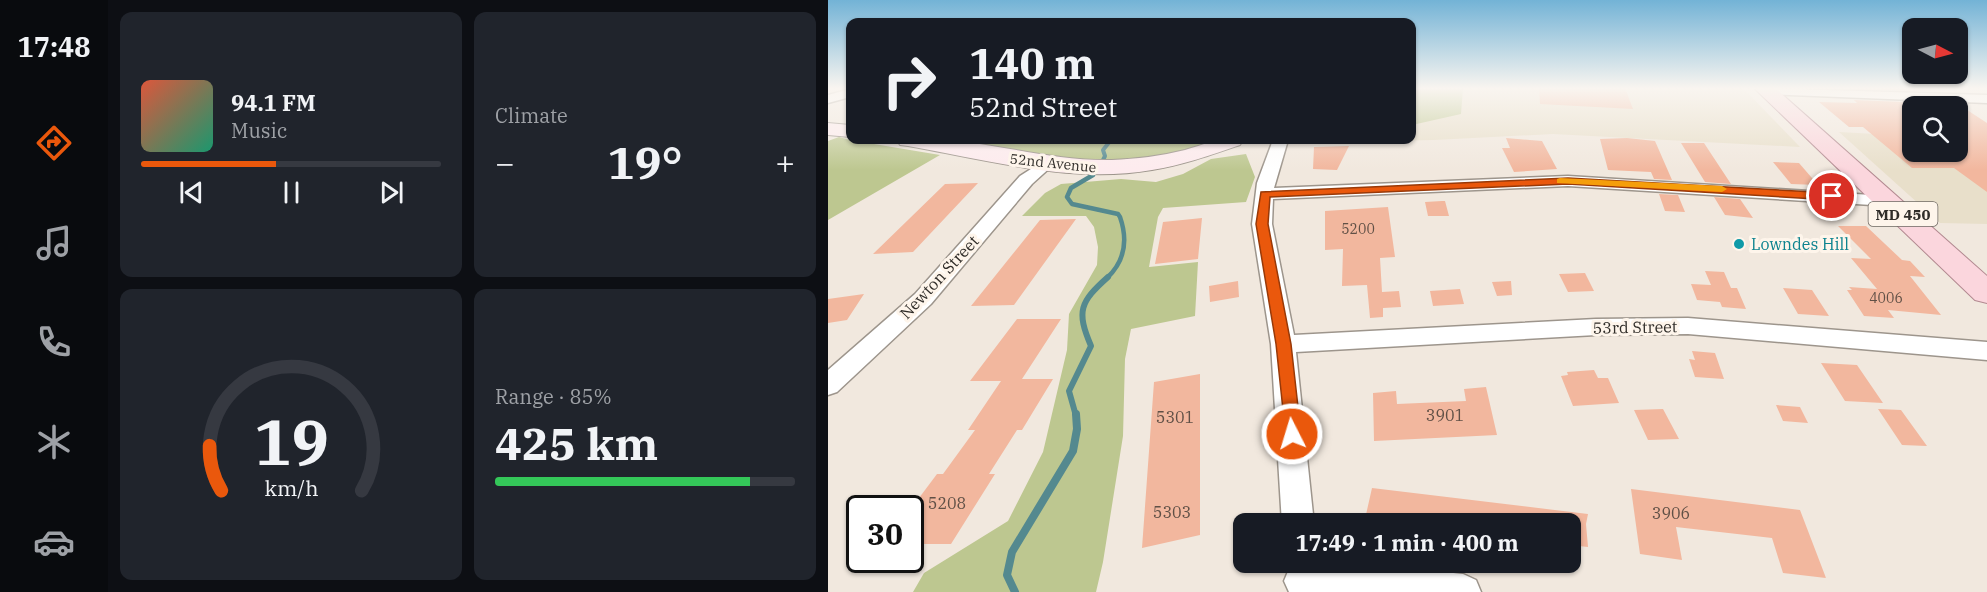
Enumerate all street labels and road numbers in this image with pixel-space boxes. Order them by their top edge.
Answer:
street label: 52nd Avenue [1009,150,1097,176]
road number: MD 450 [1868,202,1938,226]
street label: Newton Street [895,231,983,323]
street label: 53rd Street [1592,316,1678,338]

